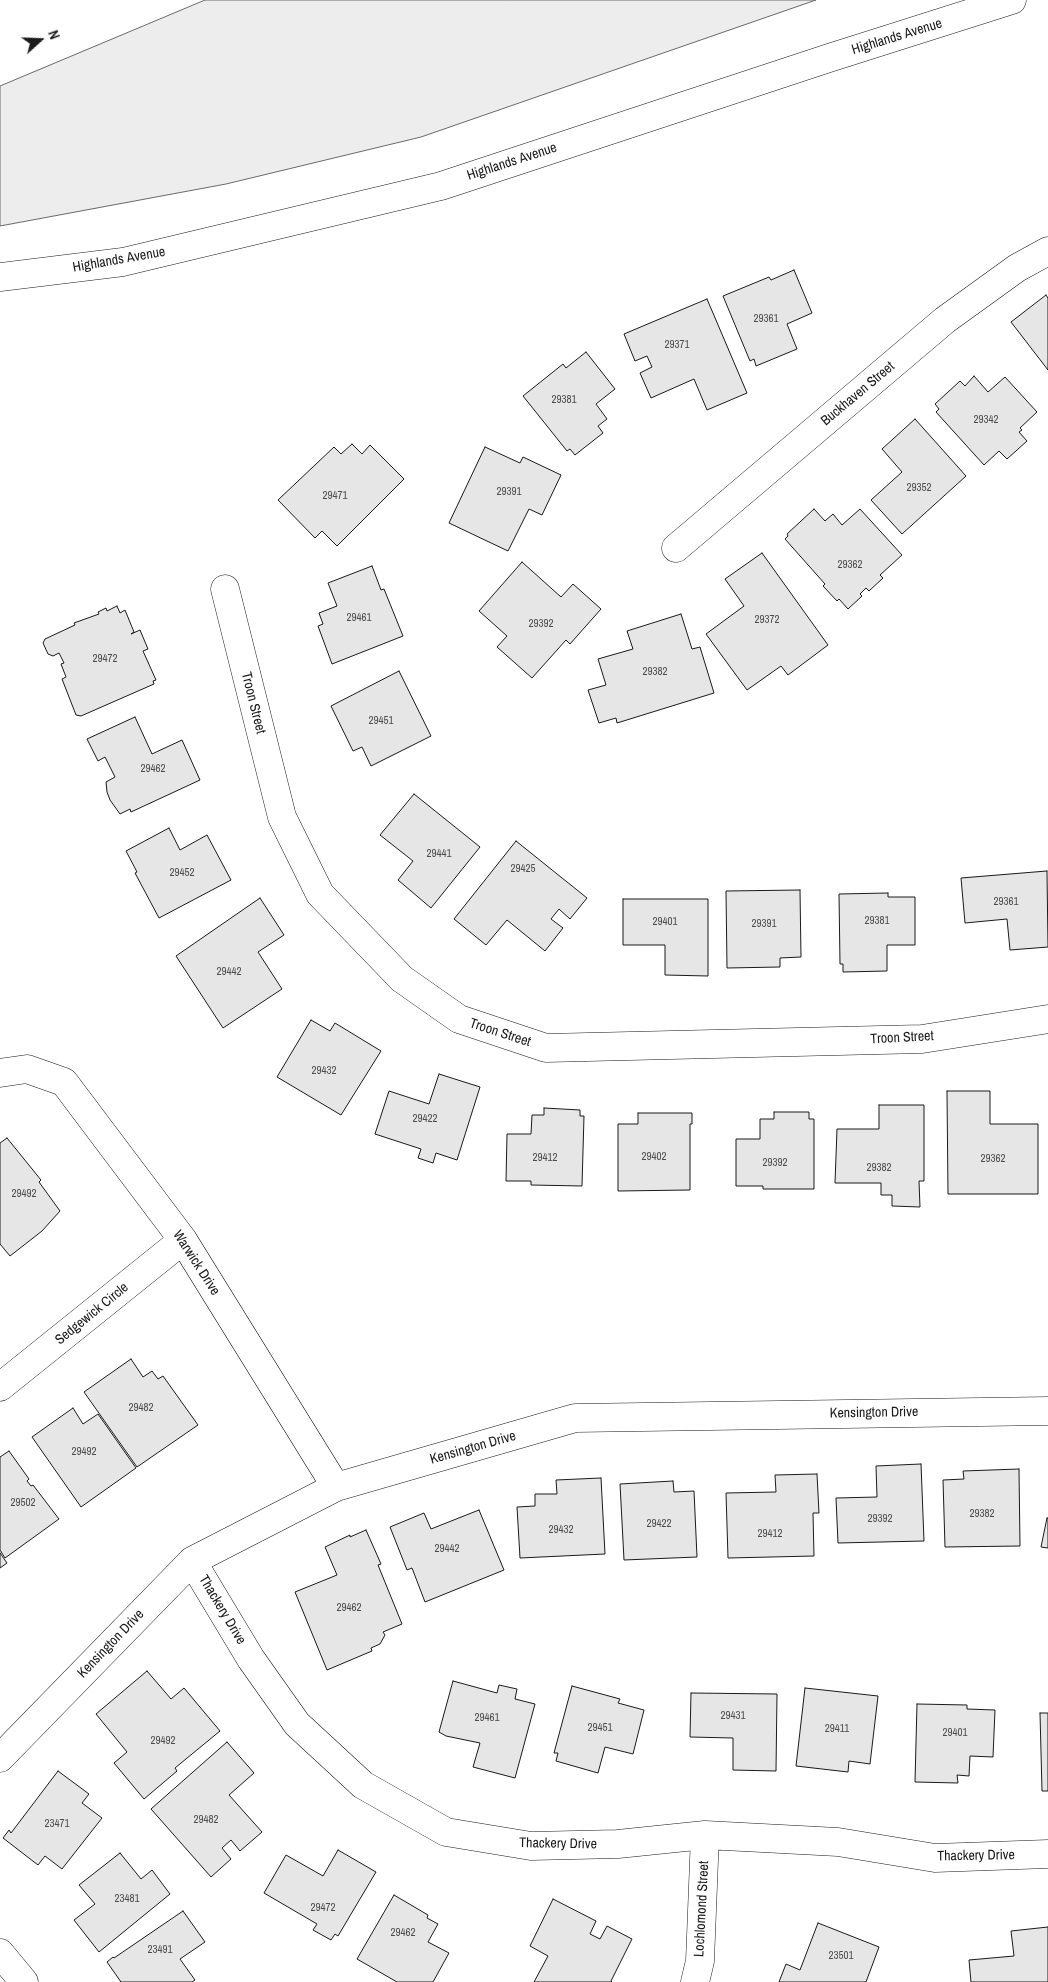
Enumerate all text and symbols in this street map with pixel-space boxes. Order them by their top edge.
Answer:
north arrow [15,15,65,65]
street label: Highlands Avenue [850,15,944,59]
text: N [44,28,64,42]
street label: Highlands Avenue [465,140,559,184]
street label: Highlands Avenue [71,244,167,276]
house number: 29361 [753,312,779,326]
house number: 29371 [664,338,690,352]
street label: Buckhaven Street [818,358,898,430]
house number: 29381 [551,393,577,407]
house number: 29342 [973,413,999,427]
house number: 29352 [906,481,932,495]
house number: 29391 [496,485,522,499]
house number: 29471 [322,489,348,503]
house number: 29362 [837,558,863,572]
house number: 29461 [346,611,372,625]
house number: 29372 [754,613,780,627]
house number: 29392 [528,617,554,631]
house number: 29472 [92,652,118,666]
house number: 29382 [642,665,668,679]
street label: Troon Street [237,670,269,736]
house number: 29451 [368,714,394,728]
house number: 29462 [140,762,166,776]
house number: 29441 [426,847,452,861]
house number: 29425 [510,862,536,876]
house number: 29452 [169,866,195,880]
house number: 29361 [993,895,1019,909]
house number: 29381 [864,914,890,928]
house number: 29401 [652,915,678,929]
house number: 29391 [751,917,777,931]
house number: 29442 [216,965,242,979]
street label: Troon Street [467,1015,533,1051]
street label: Troon Street [870,1028,934,1048]
house number: 29432 [311,1064,337,1078]
house number: 29422 [412,1112,438,1126]
house number: 29402 [641,1150,667,1164]
house number: 29412 [532,1151,558,1165]
house number: 29362 [980,1152,1006,1166]
house number: 29392 [762,1156,788,1170]
house number: 29382 [866,1161,892,1175]
house number: 29492 [11,1187,37,1201]
street label: Warwick Drive [169,1227,223,1299]
street label: Sedgewick Circle [52,1279,132,1349]
house number: 29482 [128,1401,154,1415]
street label: Kensington Drive [830,1404,918,1422]
street label: Kensington Drive [428,1428,518,1468]
house number: 29492 [71,1445,97,1459]
house number: 29502 [10,1496,36,1510]
house number: 29382 [969,1507,995,1521]
house number: 29392 [867,1512,893,1526]
house number: 29422 [646,1517,672,1531]
house number: 29432 [548,1523,574,1537]
house number: 29412 [757,1527,783,1541]
house number: 29442 [434,1542,460,1556]
street label: Thackery Drive [195,1572,249,1648]
house number: 29462 [336,1601,362,1615]
street label: Kensington Drive [74,1606,148,1682]
house number: 29431 [720,1709,746,1723]
house number: 29461 [474,1711,500,1725]
house number: 29451 [587,1721,613,1735]
house number: 29411 [825,1722,849,1736]
house number: 29401 [942,1726,968,1740]
house number: 29492 [150,1734,176,1748]
house number: 29482 [193,1813,219,1827]
house number: 23471 [44,1817,70,1831]
street label: Thackery Drive [519,1835,597,1853]
street label: Thackery Drive [937,1847,1015,1865]
street label: Lochlomond Street [691,1860,713,1958]
house number: 23481 [114,1892,140,1906]
house number: 29472 [310,1901,336,1915]
house number: 29462 [390,1926,416,1940]
house number: 23491 [147,1943,173,1957]
house number: 23501 [828,1949,854,1963]

